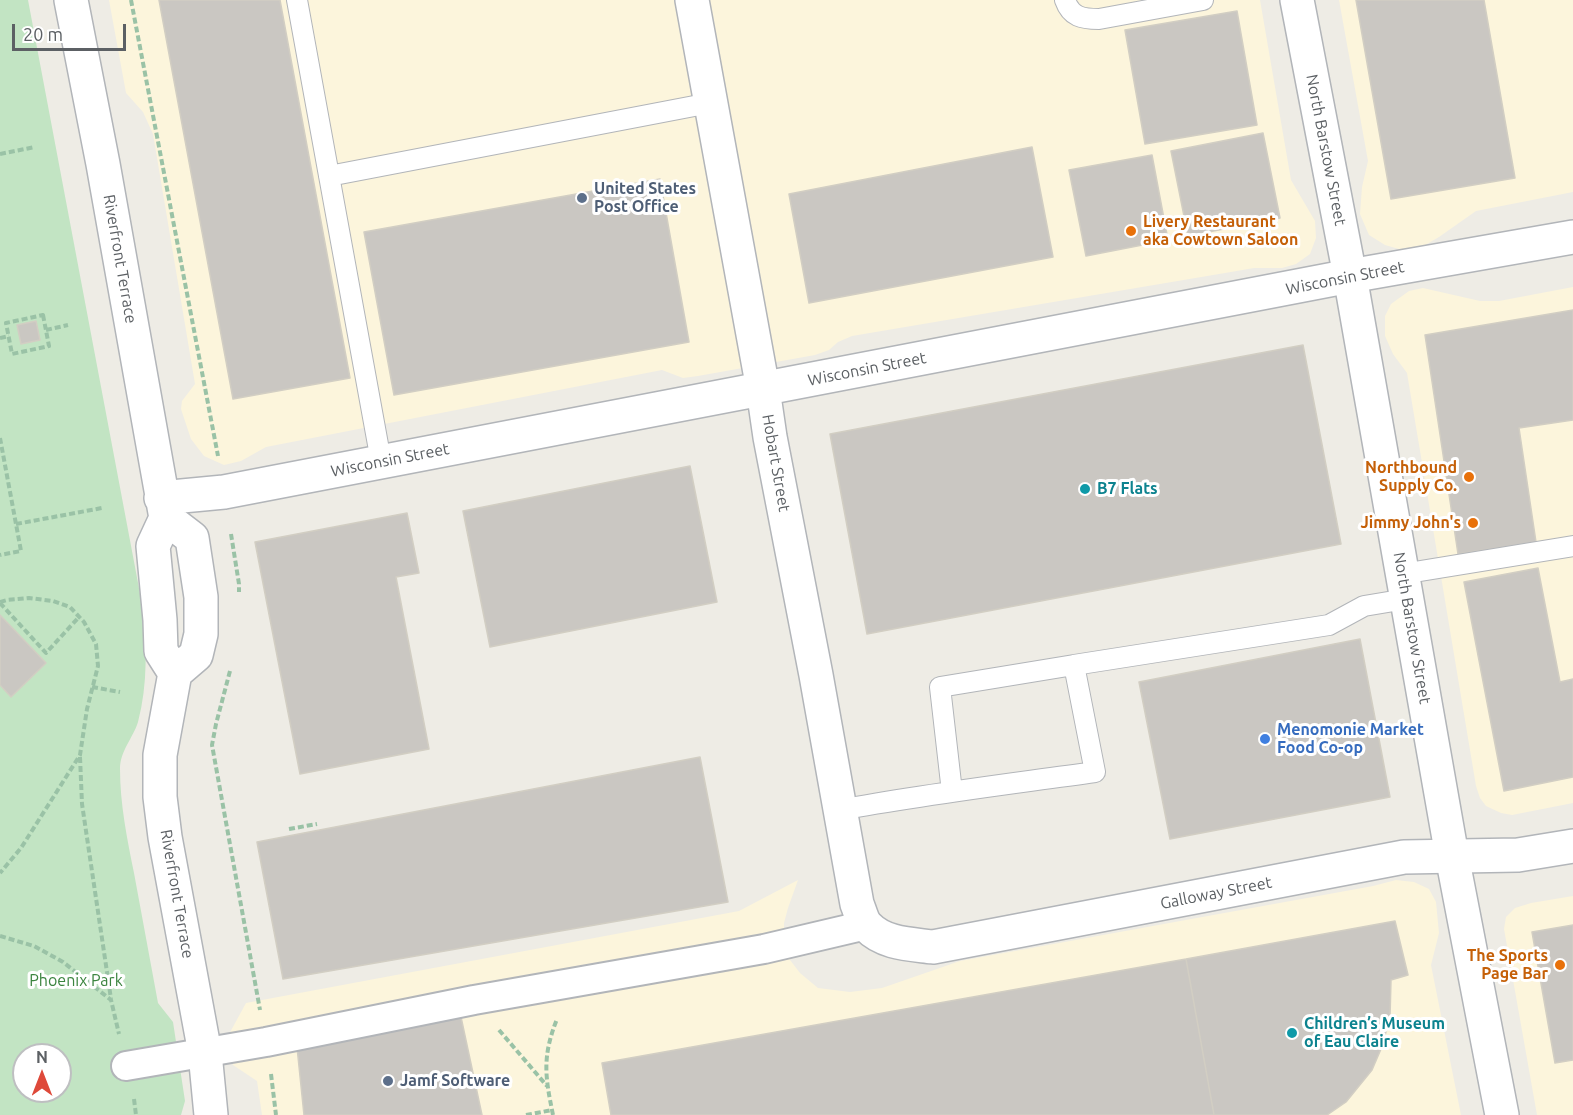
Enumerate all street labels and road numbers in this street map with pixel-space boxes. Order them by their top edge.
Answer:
street label: North Barstow Street [1302,73,1350,227]
street label: Riverfront Terrace [99,193,141,325]
street label: Wisconsin Street [1284,257,1406,299]
street label: Wisconsin Street [806,348,928,390]
street label: Hobart Street [758,413,794,513]
street label: Wisconsin Street [329,439,451,481]
street label: North Barstow Street [1389,551,1435,705]
street label: Riverfront Terrace [156,828,198,960]
street label: Galloway Street [1159,873,1273,913]

